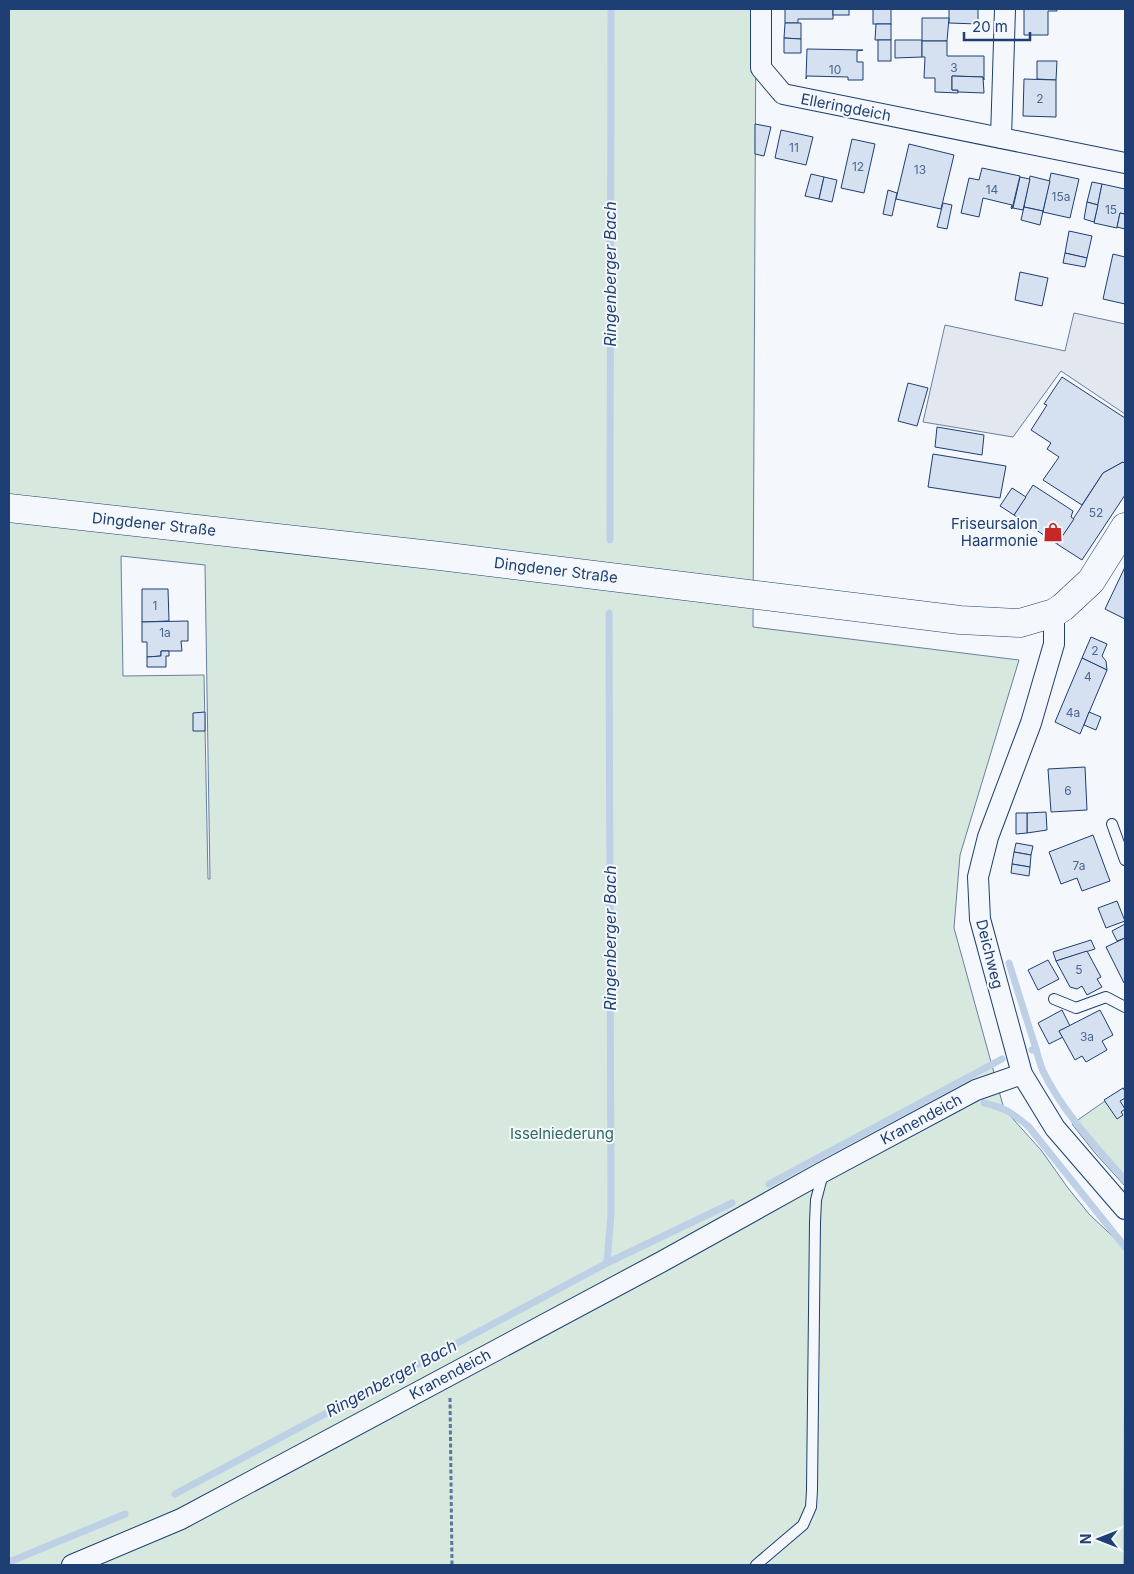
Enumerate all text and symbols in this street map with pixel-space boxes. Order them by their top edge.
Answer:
scale bar [964,10,1030,42]
text: 20 m [972,17,1008,36]
house number: 3 [950,60,958,75]
house number: 10 [829,62,841,77]
street label: Elleringdeich [799,89,893,125]
house number: 2 [1036,91,1044,106]
house number: 11 [789,140,799,155]
house number: 12 [852,159,864,174]
house number: 13 [914,162,926,177]
house number: 14 [986,182,999,197]
house number: 15a [1052,189,1070,204]
water label: Ringenberger Bach [600,201,620,347]
house number: 15 [1105,202,1117,217]
house number: 52 [1089,505,1103,520]
street label: Dingdener Straße [91,508,217,540]
place label: Friseursalon Haarmonie [951,514,1038,550]
shop icon: Friseursalon Haarmonie [1042,521,1064,543]
street label: Dingdener Straße [493,553,619,587]
house number: 1 [153,598,157,613]
house number: 1a [159,625,171,640]
house number: 2 [1091,643,1099,658]
house number: 4 [1084,669,1092,684]
house number: 4a [1066,705,1080,720]
house number: 6 [1064,783,1072,798]
house number: 7a [1073,858,1085,873]
water label: Ringenberger Bach [600,865,620,1011]
street label: Deichweg [972,917,1008,991]
house number: 5 [1075,962,1083,977]
house number: 3a [1080,1029,1094,1044]
street label: Kranendeich [877,1090,965,1148]
park label: Isselniederung [510,1124,614,1143]
water label: Ringenberger Bach [322,1335,460,1421]
street label: Kranendeich [406,1345,494,1403]
north arrow [1074,1514,1124,1564]
text: N [1077,1534,1094,1544]

